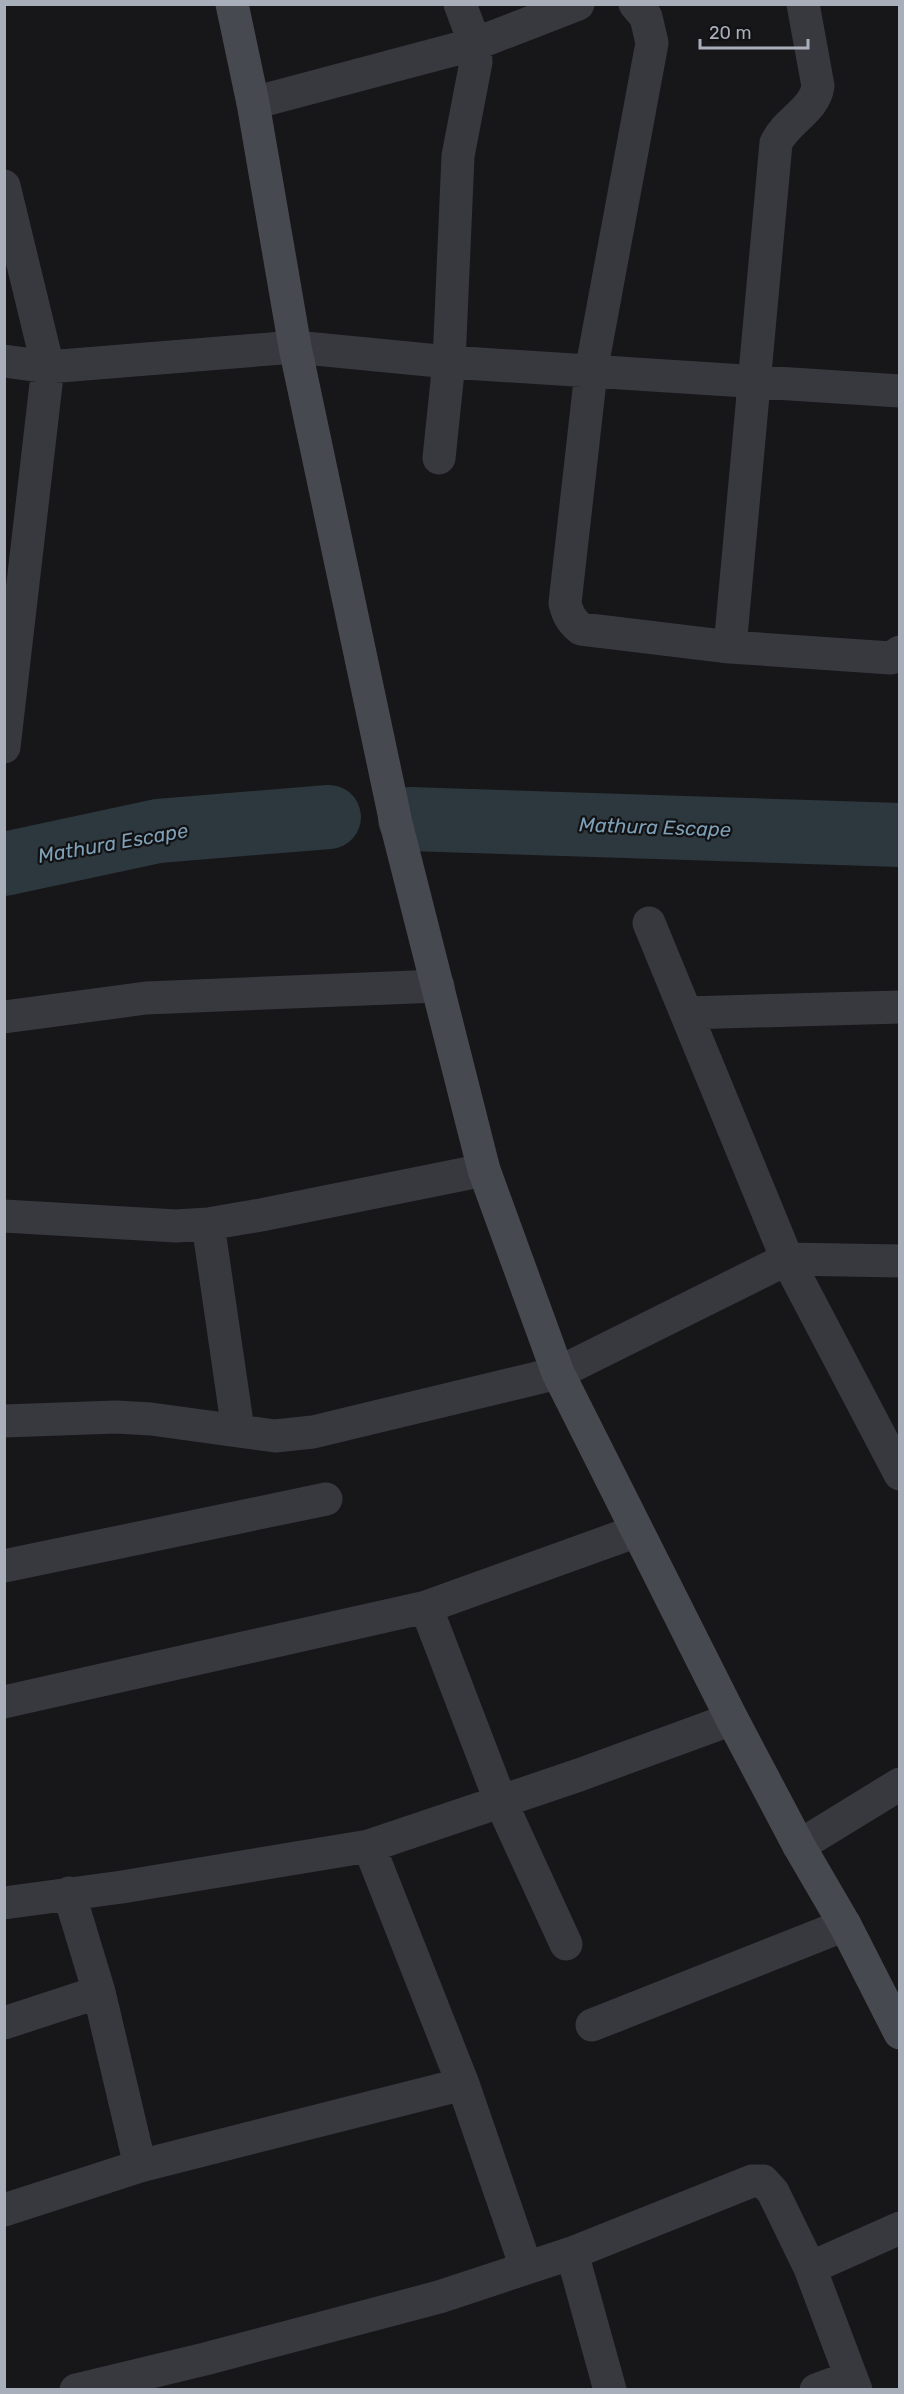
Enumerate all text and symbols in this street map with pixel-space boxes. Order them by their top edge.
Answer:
scale bar [700,12,808,50]
text: 20 m [709,22,751,44]
water label: Mathura Escape [579,812,731,842]
water label: Mathura Escape [36,818,190,868]

